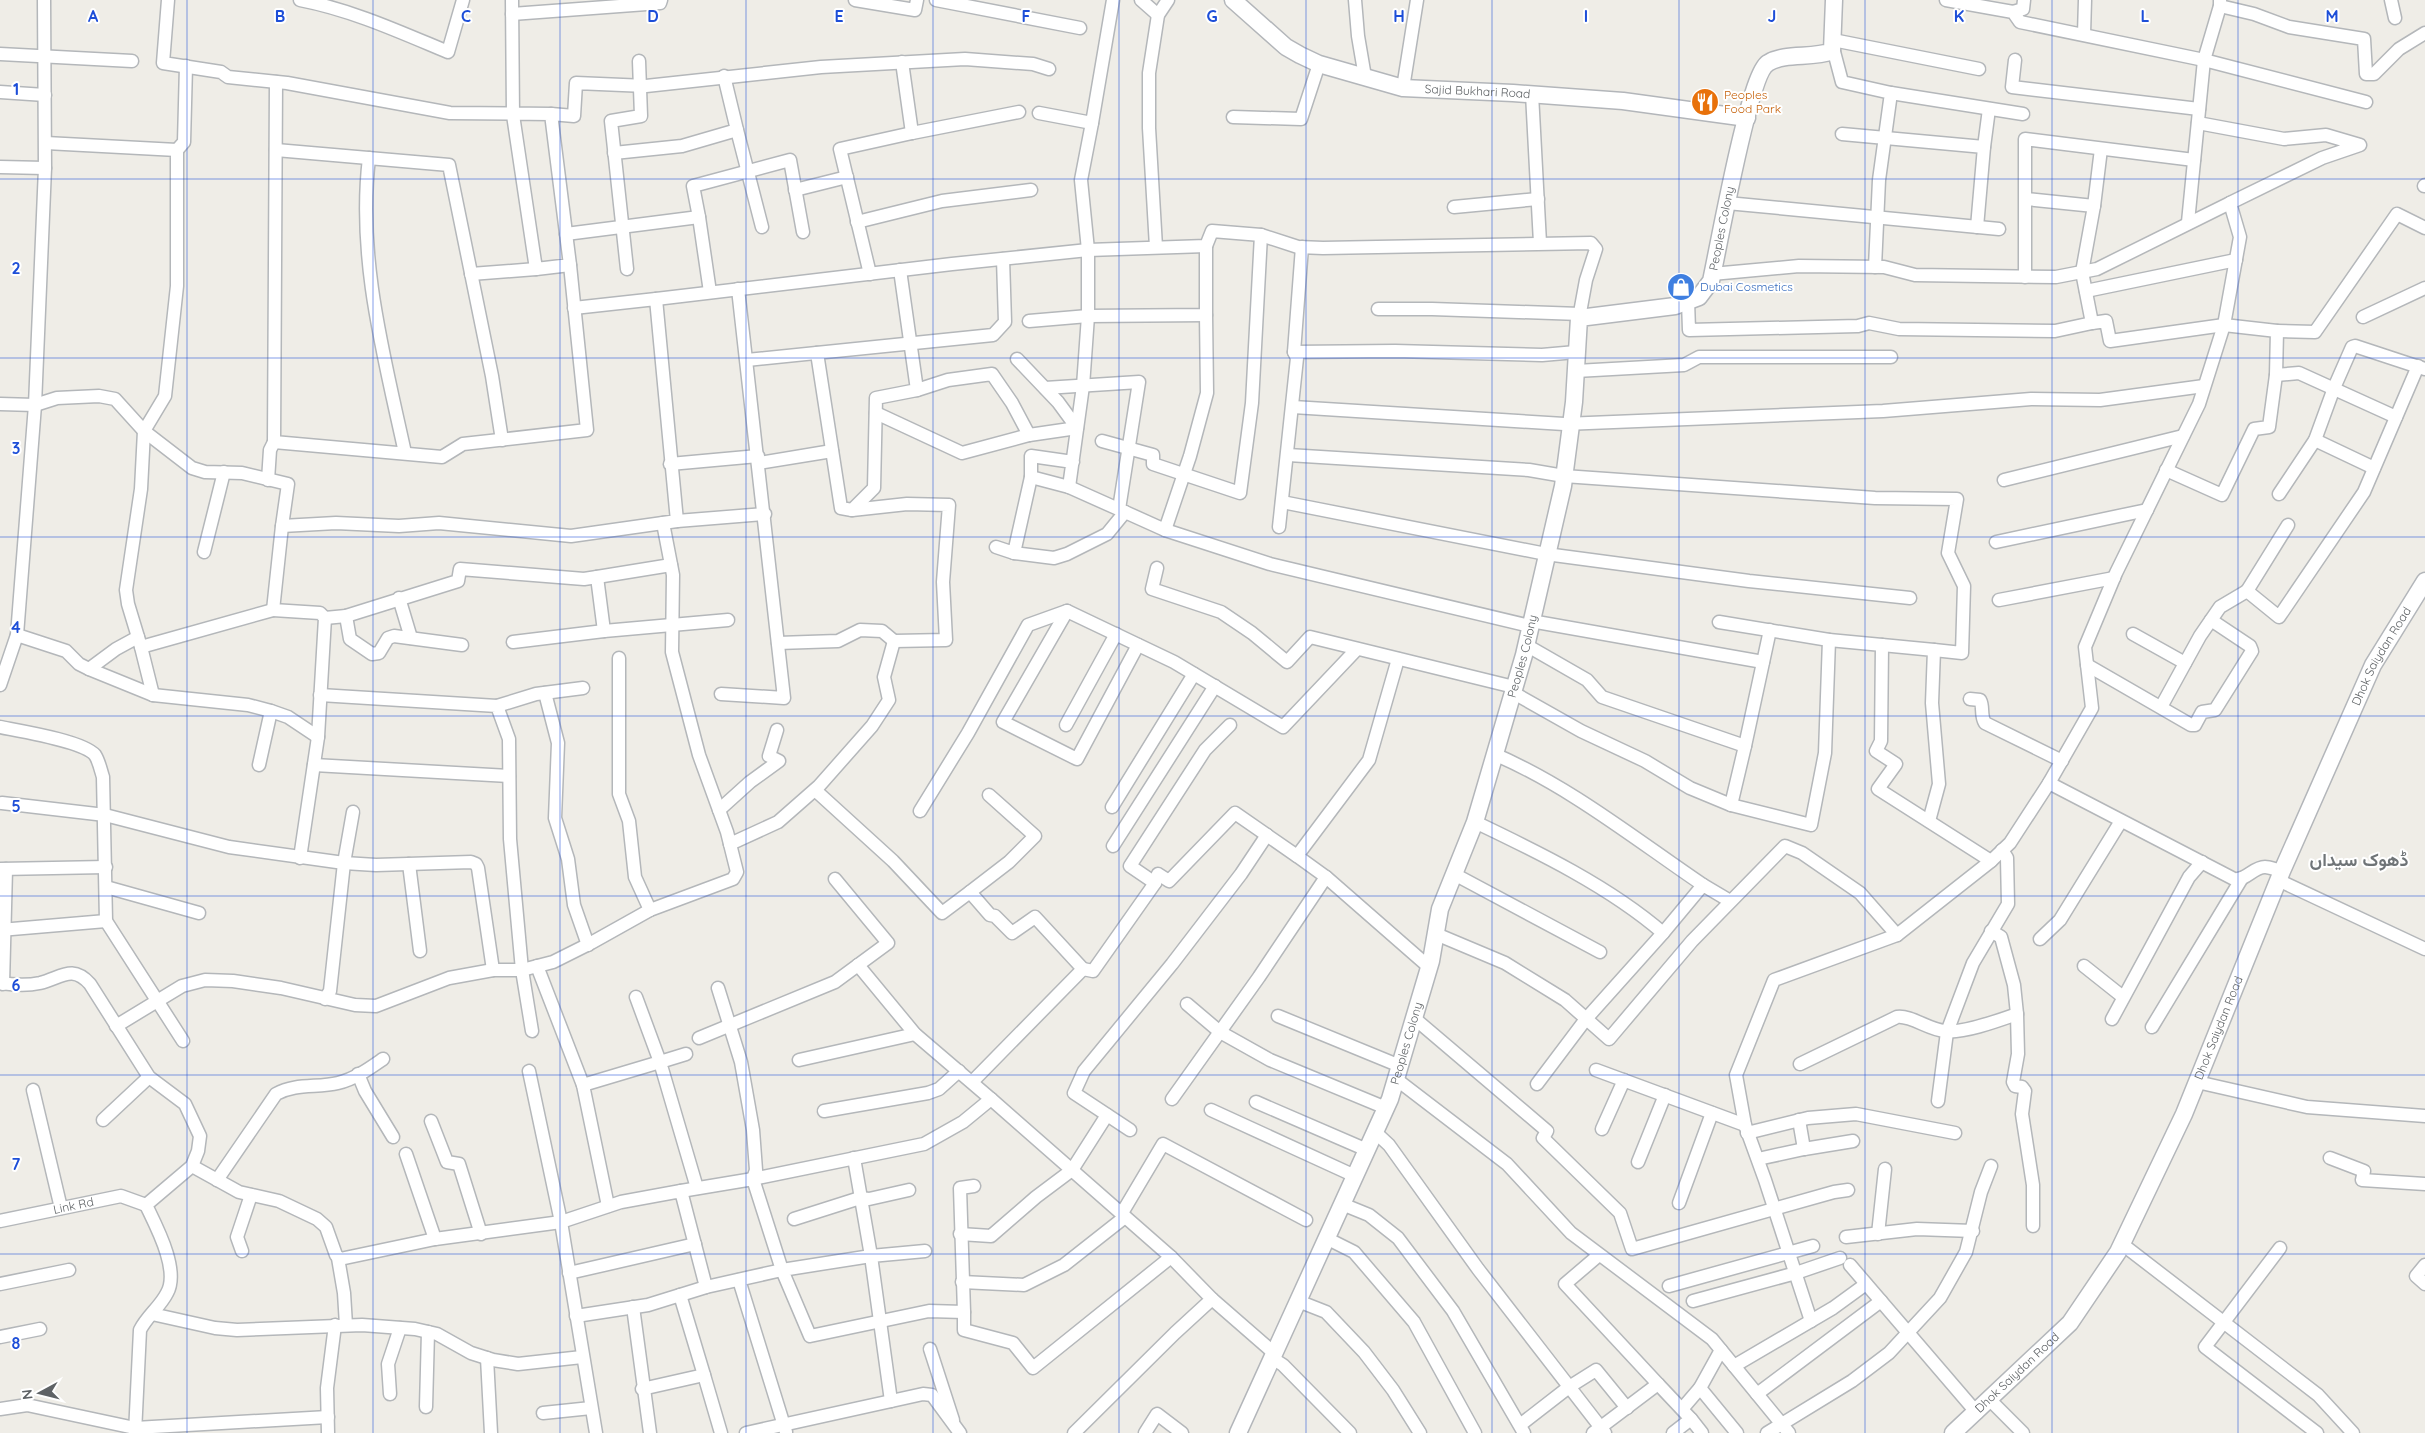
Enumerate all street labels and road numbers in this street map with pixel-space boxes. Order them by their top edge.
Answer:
street label: Sajid Bukhari Road [1424,81,1531,101]
street label: Peoples Colony [1705,185,1737,272]
street label: Dhok Saiydan Road [2348,604,2414,708]
street label: Peoples Colony [1504,613,1540,699]
street label: Dhok Saiydan Road [2191,974,2246,1082]
street label: Peoples Colony [1387,1000,1425,1086]
street label: Link Rd [52,1194,95,1217]
street label: Dhok Saiydan Road [1971,1329,2062,1416]

